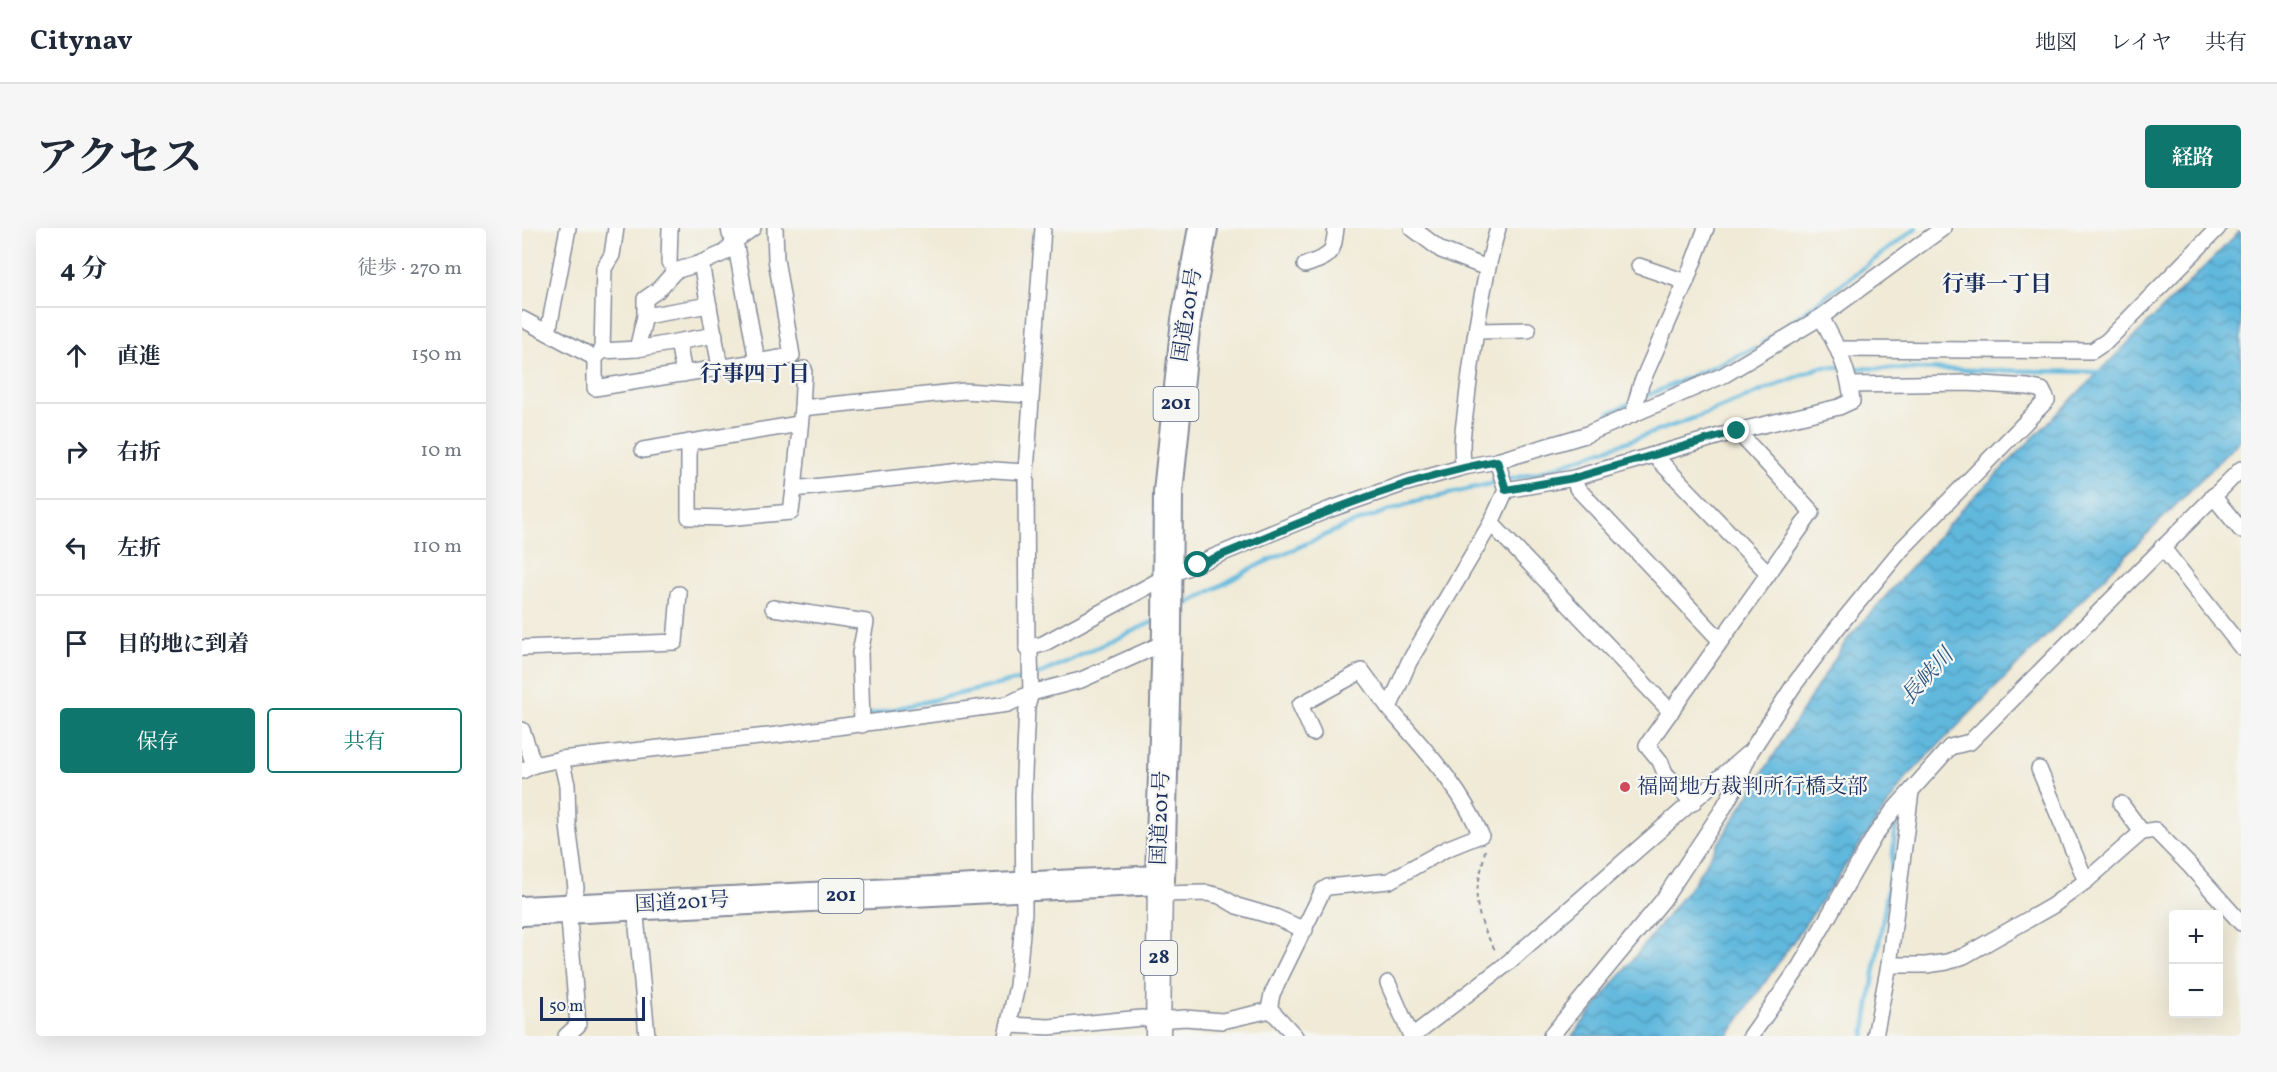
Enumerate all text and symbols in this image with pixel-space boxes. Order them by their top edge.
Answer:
text: Citynav [30,22,133,61]
text: 地図 [2035,29,2077,58]
text: レイヤ [2110,29,2172,58]
text: 共有 [2205,29,2247,58]
button: 経路 [2145,125,2241,188]
text: アクセス [36,131,203,190]
text: 4 分 [60,252,107,288]
text: 徒歩 · 270 m [357,255,462,283]
street label: 国道201号 [1166,266,1210,364]
district label: 行事一丁目 [1942,270,2052,301]
icon: ahead [60,339,93,372]
text: 150 m [411,341,462,369]
text: 直進 [117,342,161,373]
district label: 行事四丁目 [700,360,810,391]
road number: 201 [1154,387,1198,421]
route end [1723,417,1749,443]
icon: right [60,435,93,468]
text: 10 m [421,437,462,465]
text: 右折 [117,438,161,469]
icon: left [60,531,93,564]
text: 110 m [413,533,462,561]
text: 左折 [117,534,161,565]
route start [1184,551,1210,577]
icon: arrive [60,627,93,660]
text: 目的地に到着 [117,630,249,661]
water label: 長峡川 [1894,641,1963,712]
button: 保存 [60,708,255,773]
button: 共有 [267,708,462,773]
street label: 国道201号 [1145,770,1177,866]
place label: 福岡地方裁判所行橋支部 [1637,773,1868,802]
marker: 福岡地方裁判所行橋支部 [1618,780,1632,794]
road number: 201 [818,879,864,913]
street label: 国道201号 [634,886,730,920]
map controls [2169,910,2223,1018]
button: + [2169,910,2223,964]
road number: 28 [1141,941,1177,975]
button: − [2169,964,2223,1018]
scale bar [540,994,645,1022]
text: 50 m [549,996,583,1018]

